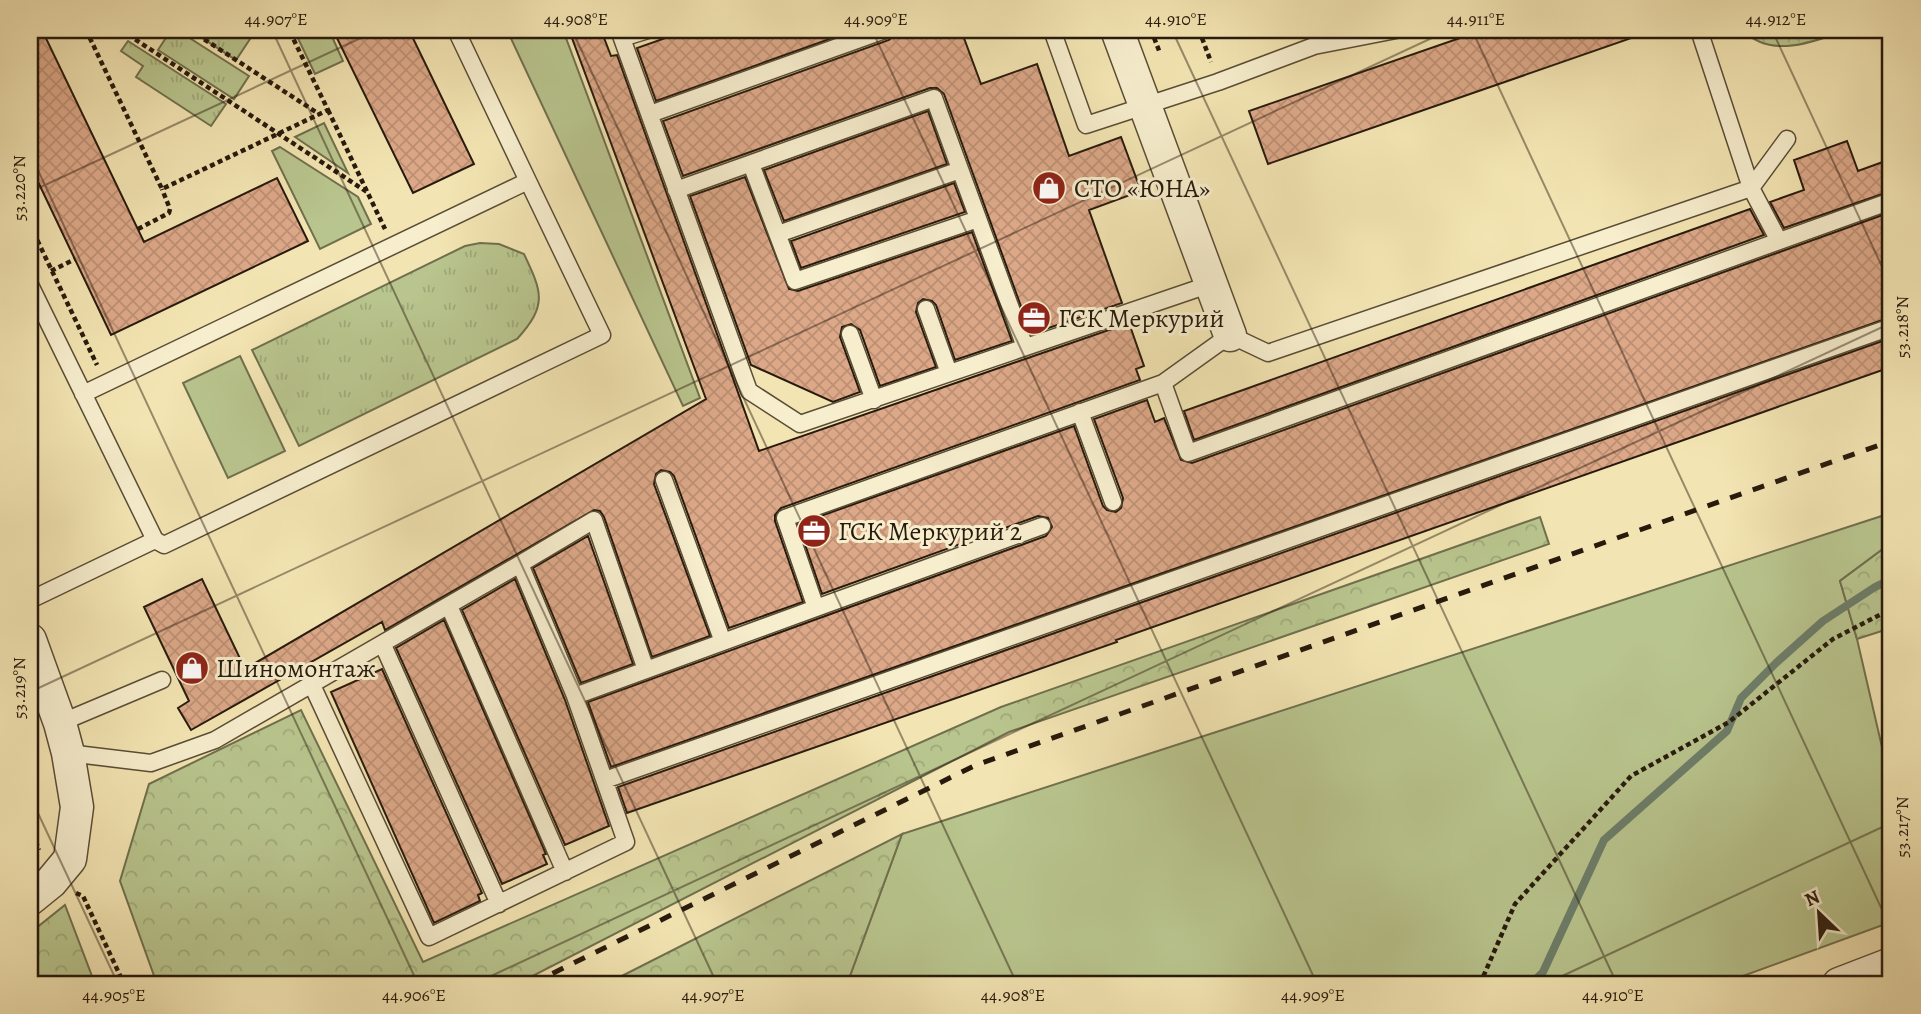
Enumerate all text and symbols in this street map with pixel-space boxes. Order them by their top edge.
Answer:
text: 44.907°E [244,7,308,31]
text: 44.908°E [544,7,608,31]
text: 44.909°E [844,7,908,31]
text: 44.910°E [1145,7,1207,31]
text: 44.911°E [1447,7,1505,31]
text: 44.912°E [1746,7,1806,31]
text: 53.220°N [7,155,31,221]
shop icon: СТО «ЮНА» [1030,169,1068,207]
place label: СТО «ЮНА» [1074,171,1210,206]
text: 53.218°N [1890,296,1914,358]
office icon: ГСК Меркурий [1015,299,1053,337]
place label: ГСК Меркурий [1058,301,1225,336]
office icon: ГСК Меркурий 2 [795,512,833,550]
place label: ГСК Меркурий 2 [838,514,1022,549]
shop icon: Шиномонтаж [173,649,211,687]
place label: Шиномонтаж [216,651,376,686]
text: 53.219°N [7,657,31,719]
text: 53.217°N [1890,796,1914,858]
north arrow [1784,878,1854,948]
text: N [1800,884,1824,913]
text: 44.905°E [82,983,146,1007]
text: 44.906°E [382,983,446,1007]
text: 44.907°E [681,983,745,1007]
text: 44.908°E [981,983,1045,1007]
text: 44.909°E [1281,983,1345,1007]
text: 44.910°E [1582,983,1644,1007]

